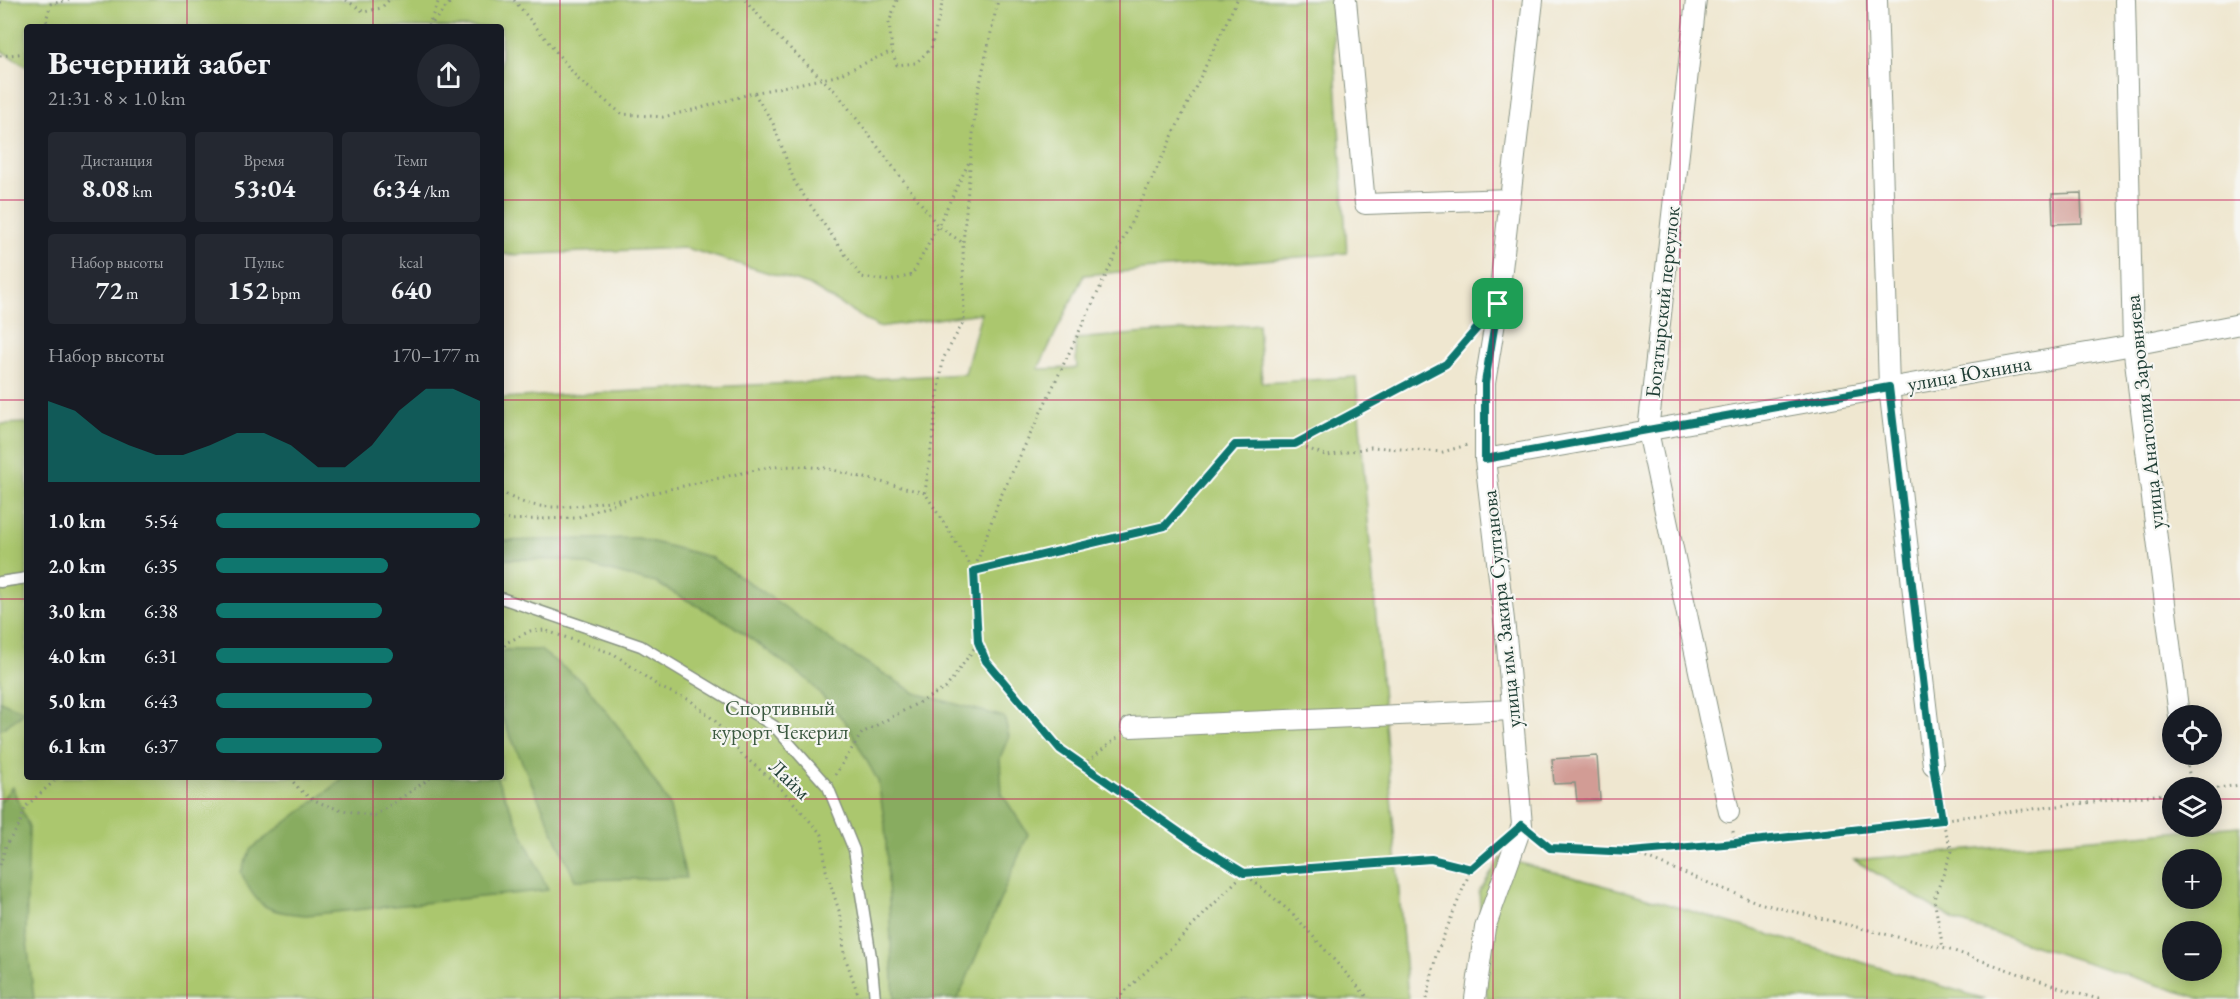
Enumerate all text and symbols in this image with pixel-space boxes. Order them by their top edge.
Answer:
text: Вечерний забег [48,41,270,84]
button: share [417,44,480,107]
text: 21:31 · 8 × 1.0 km [48,85,186,111]
text: Дистанция [81,150,153,171]
text: Время [243,150,285,171]
text: Темп [394,150,428,171]
text: 8.08 [82,171,129,205]
text: 53:04 [233,171,295,205]
text: 6:34 [372,171,421,205]
text: km [129,181,152,202]
text: /km [421,181,450,202]
street label: Богатырский переулок [1639,205,1685,399]
text: Набор высоты [70,252,164,273]
text: Пульс [244,252,284,273]
text: kcal [399,252,423,273]
text: 72 [95,273,123,307]
text: 152 [227,273,269,307]
text: 640 [390,273,432,307]
pin [1472,278,1523,329]
text: m [123,283,139,304]
text: bpm [269,283,301,304]
icon: arrive [1481,287,1514,320]
street label: улица Анатолия Заровняева [2118,293,2170,530]
text: Набор высоты [48,342,164,368]
text: 170–177 m [392,342,480,368]
street label: улица Юхнина [1905,349,2034,397]
street label: улица им. Закира Султанова [1475,488,1527,729]
text: 1.0 km [48,508,106,534]
text: 5:54 [144,508,178,534]
text: 2.0 km [48,553,106,579]
text: 6:35 [144,553,178,579]
text: 3.0 km [48,598,106,624]
text: 6:38 [144,598,178,624]
text: 4.0 km [48,643,106,669]
text: 6:31 [144,643,178,669]
text: 5.0 km [48,688,106,714]
text: 6:43 [144,688,178,714]
park label: Спортивный курорт Чекерил [712,694,848,745]
map controls [2162,705,2222,981]
button: locate [2162,705,2222,765]
text: 6.1 km [48,733,106,759]
text: 6:37 [144,733,178,759]
street label: Лайм [764,753,816,805]
button: layers [2162,777,2222,837]
button: + [2162,849,2222,909]
button: − [2162,921,2222,981]

